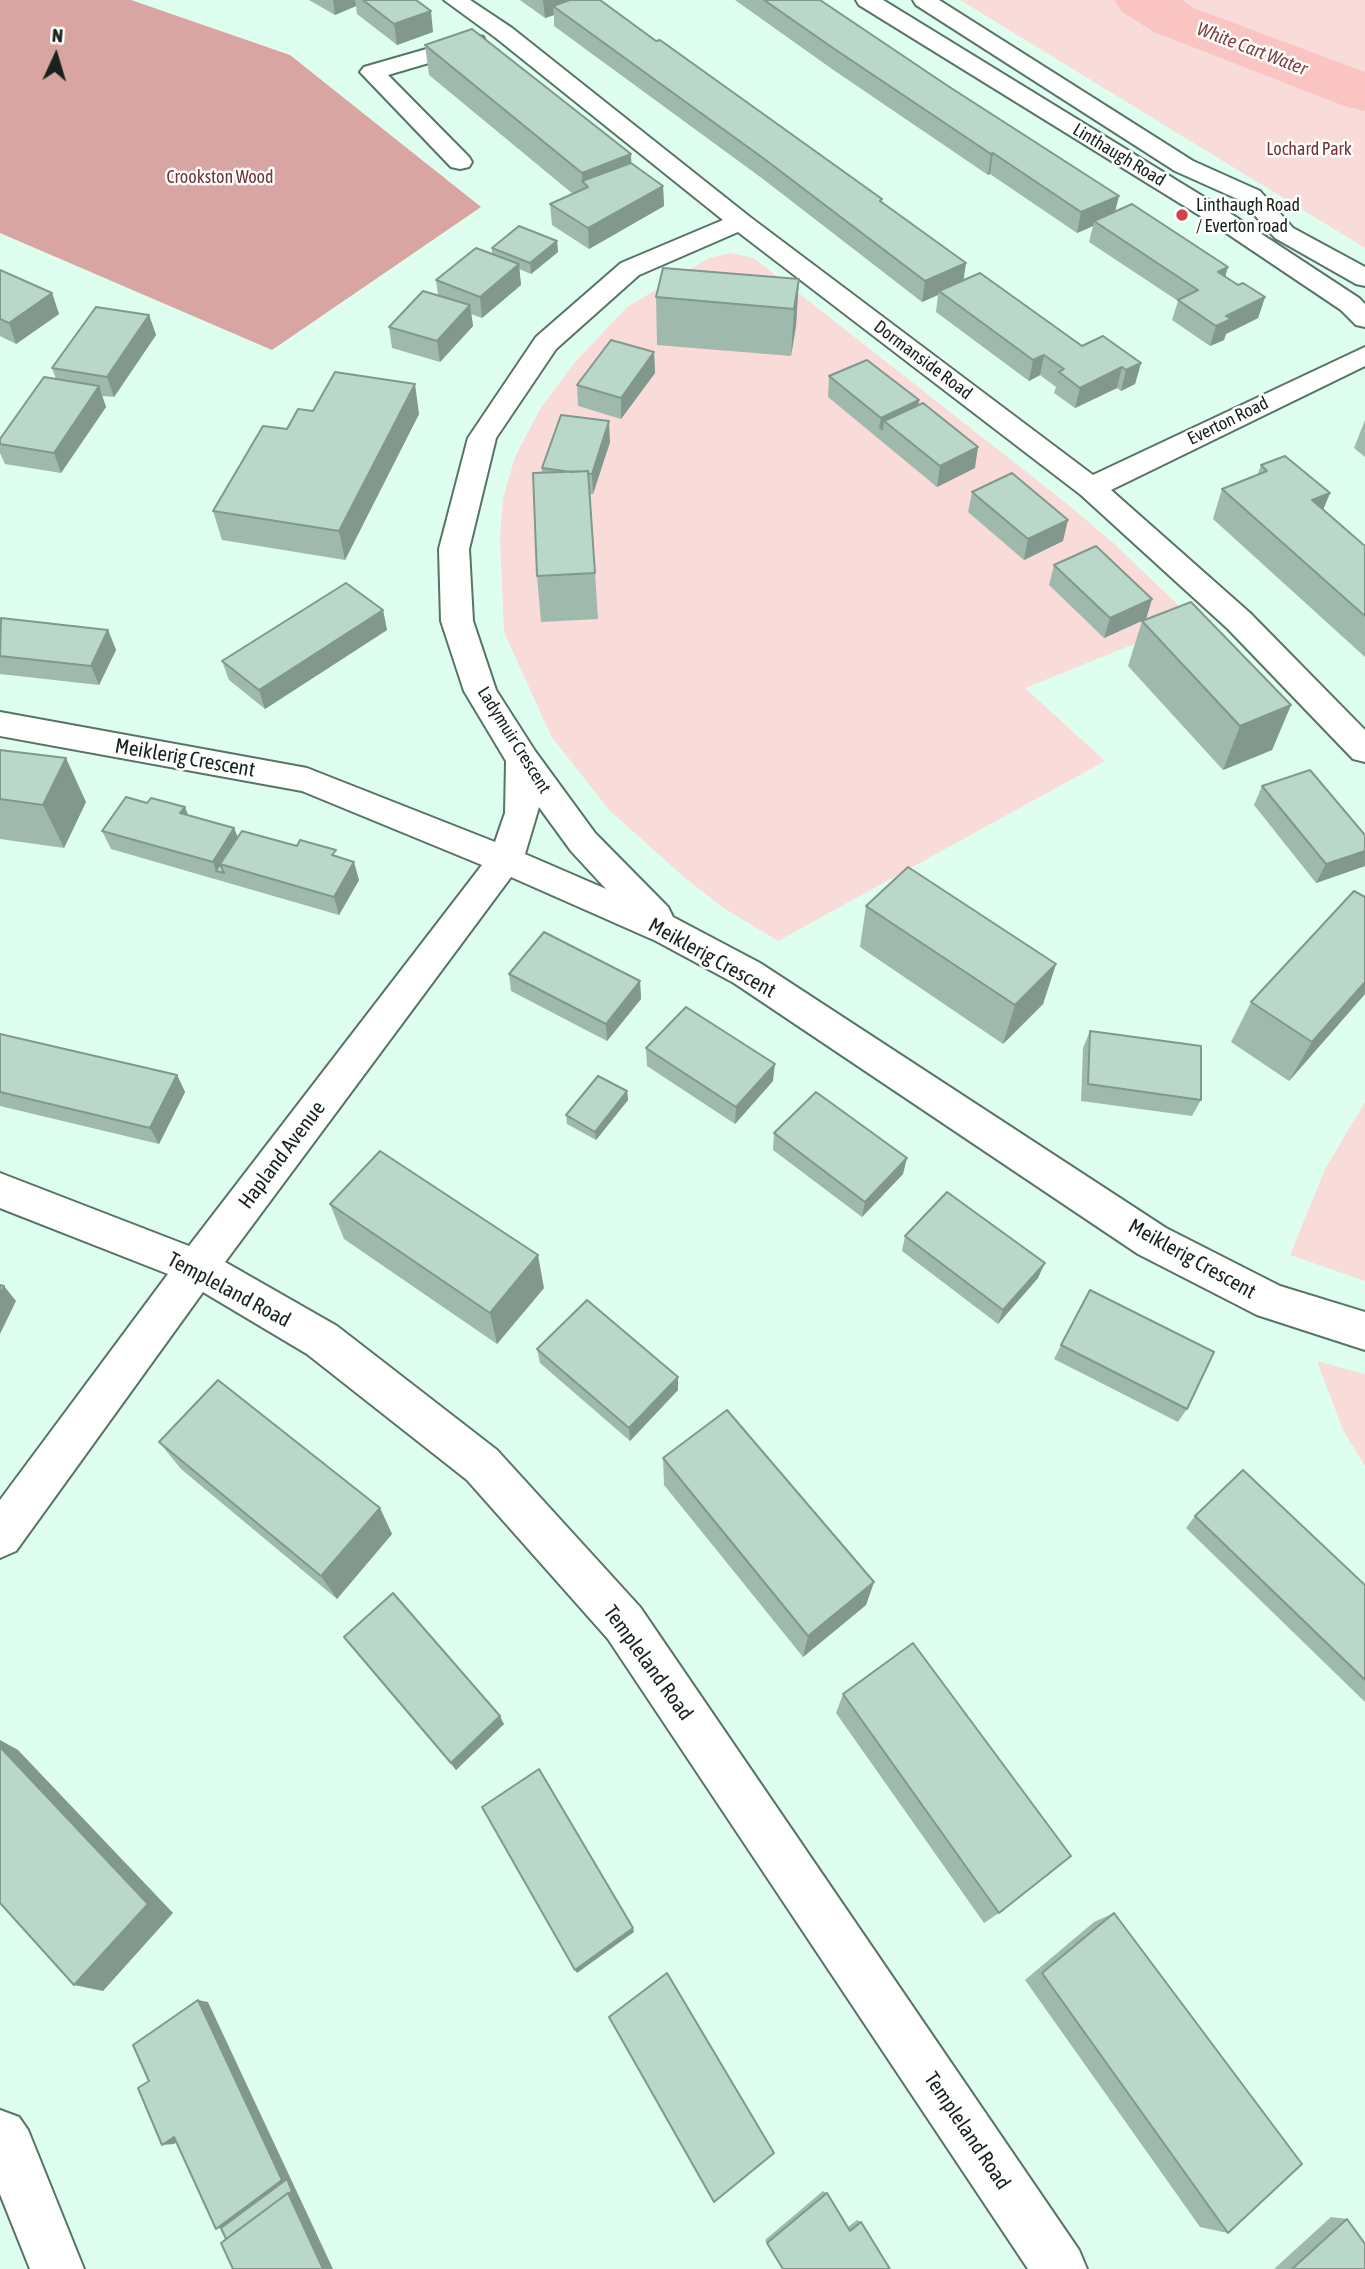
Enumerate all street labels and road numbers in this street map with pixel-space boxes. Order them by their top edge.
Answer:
street label: Linthaugh Road [1069,119,1169,191]
street label: Dormanside Road [869,316,977,404]
street label: Everton Road [1184,392,1272,450]
street label: Ladymuir Crescent [473,683,555,797]
street label: Meiklerig Crescent [113,733,257,783]
street label: Meiklerig Crescent [644,913,780,1003]
street label: Hapland Avenue [233,1096,331,1214]
street label: Meiklerig Crescent [1124,1214,1260,1304]
street label: Templeland Road [163,1247,295,1333]
street label: Templeland Road [598,1601,698,1725]
street label: Templeland Road [919,2068,1015,2194]

